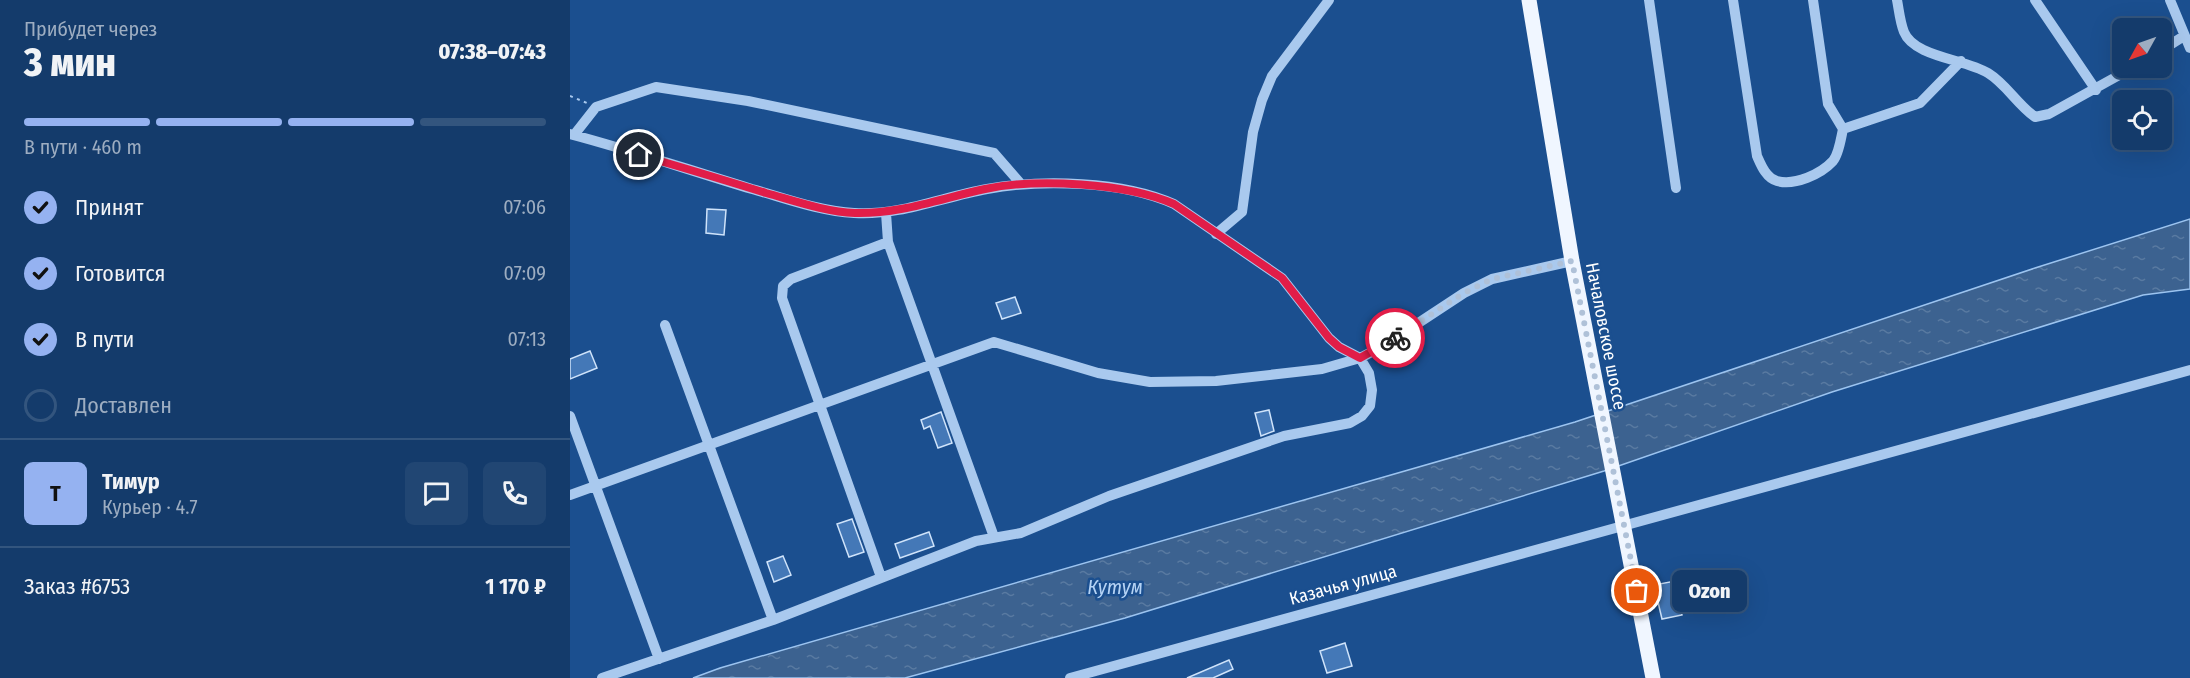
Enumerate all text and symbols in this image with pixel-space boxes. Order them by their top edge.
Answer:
text: Прибудет через [24,17,157,41]
north arrow [2112,18,2172,78]
map controls [2112,18,2172,150]
text: 07:38–07:43 [438,38,546,65]
text: 3 мин [24,40,116,86]
button: locate [2112,90,2172,150]
pin [613,129,664,180]
text: В пути · 460 m [24,135,142,159]
icon: home [622,138,655,171]
icon: check [24,191,57,224]
text: Принят [75,194,143,221]
text: 07:06 [503,195,546,219]
icon: check [24,257,57,290]
text: Готовится [75,260,166,287]
street label: Началовское шоссе [1581,260,1631,412]
text: 07:09 [504,261,546,285]
courier [1365,308,1425,368]
icon: bike [1379,322,1412,355]
icon: check [24,323,57,356]
text: В пути [75,326,134,353]
text: 07:13 [508,327,546,351]
text: Доставлен [75,392,172,419]
button: chat [405,462,468,525]
button: phone [483,462,546,525]
text: Тимур [102,468,160,495]
text: Т [50,480,61,507]
text: Курьер · 4.7 [102,495,198,519]
street label: Казачья улица [1287,560,1399,610]
pin [1611,565,1662,616]
callout: Ozon [1673,570,1748,612]
text: Заказ #6753 [24,573,130,600]
text: 1 170 ₽ [485,573,546,600]
icon: bag [1620,574,1653,607]
water label: Кутум [1087,575,1143,599]
text: Ozon [1689,579,1730,603]

